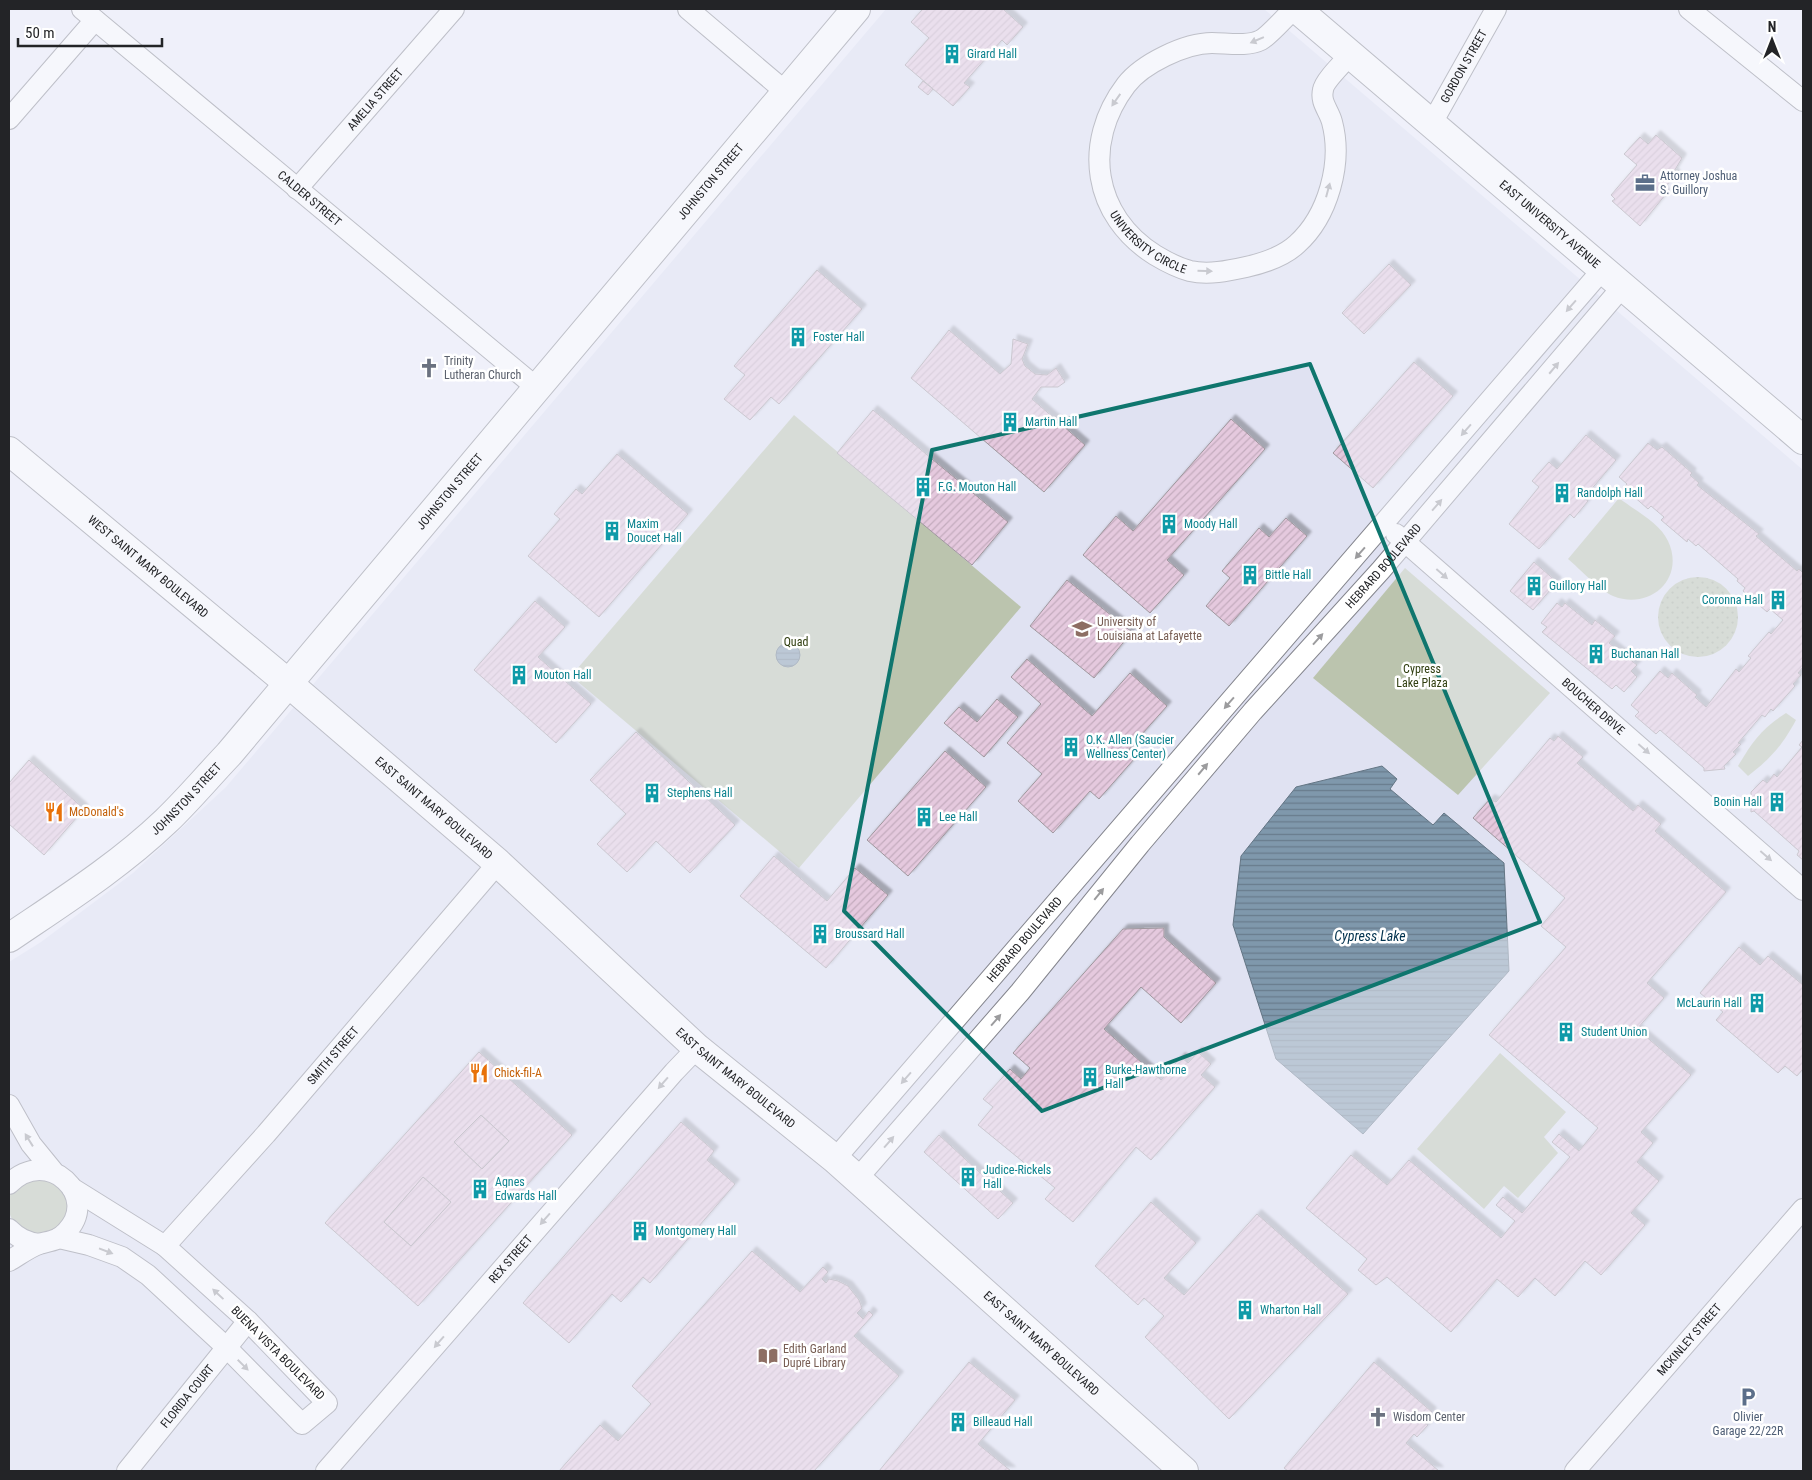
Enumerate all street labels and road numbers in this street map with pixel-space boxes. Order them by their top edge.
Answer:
street label: GORDON STREET [1438,27,1490,106]
street label: AMELIA STREET [344,65,406,133]
street label: JOHNSTON STREET [675,141,747,223]
street label: CALDER STREET [275,168,344,229]
street label: EAST UNIVERSITY AVENUE [1496,177,1603,271]
street label: UNIVERSITY CIRCLE [1107,208,1189,277]
street label: JOHNSTON STREET [414,451,486,532]
street label: WEST SAINT MARY BOULEVARD [85,513,211,621]
street label: HEBRARD BOULEVARD [1343,521,1424,611]
street label: BOUCHER DRIVE [1559,675,1628,738]
street label: EAST SAINT MARY BOULEVARD [372,754,496,862]
street label: JOHNSTON STREET [148,760,224,838]
street label: HEBRARD BOULEVARD [984,894,1065,985]
street label: SMITH STREET [304,1024,362,1087]
street label: EAST SAINT MARY BOULEVARD [673,1025,798,1131]
street label: REX STREET [486,1232,535,1286]
street label: EAST SAINT MARY BOULEVARD [981,1288,1102,1399]
street label: MCKINLEY STREET [1654,1301,1724,1379]
street label: BUENA VISTA BOULEVARD [228,1303,328,1403]
street label: FLORIDA COURT [158,1362,217,1431]

